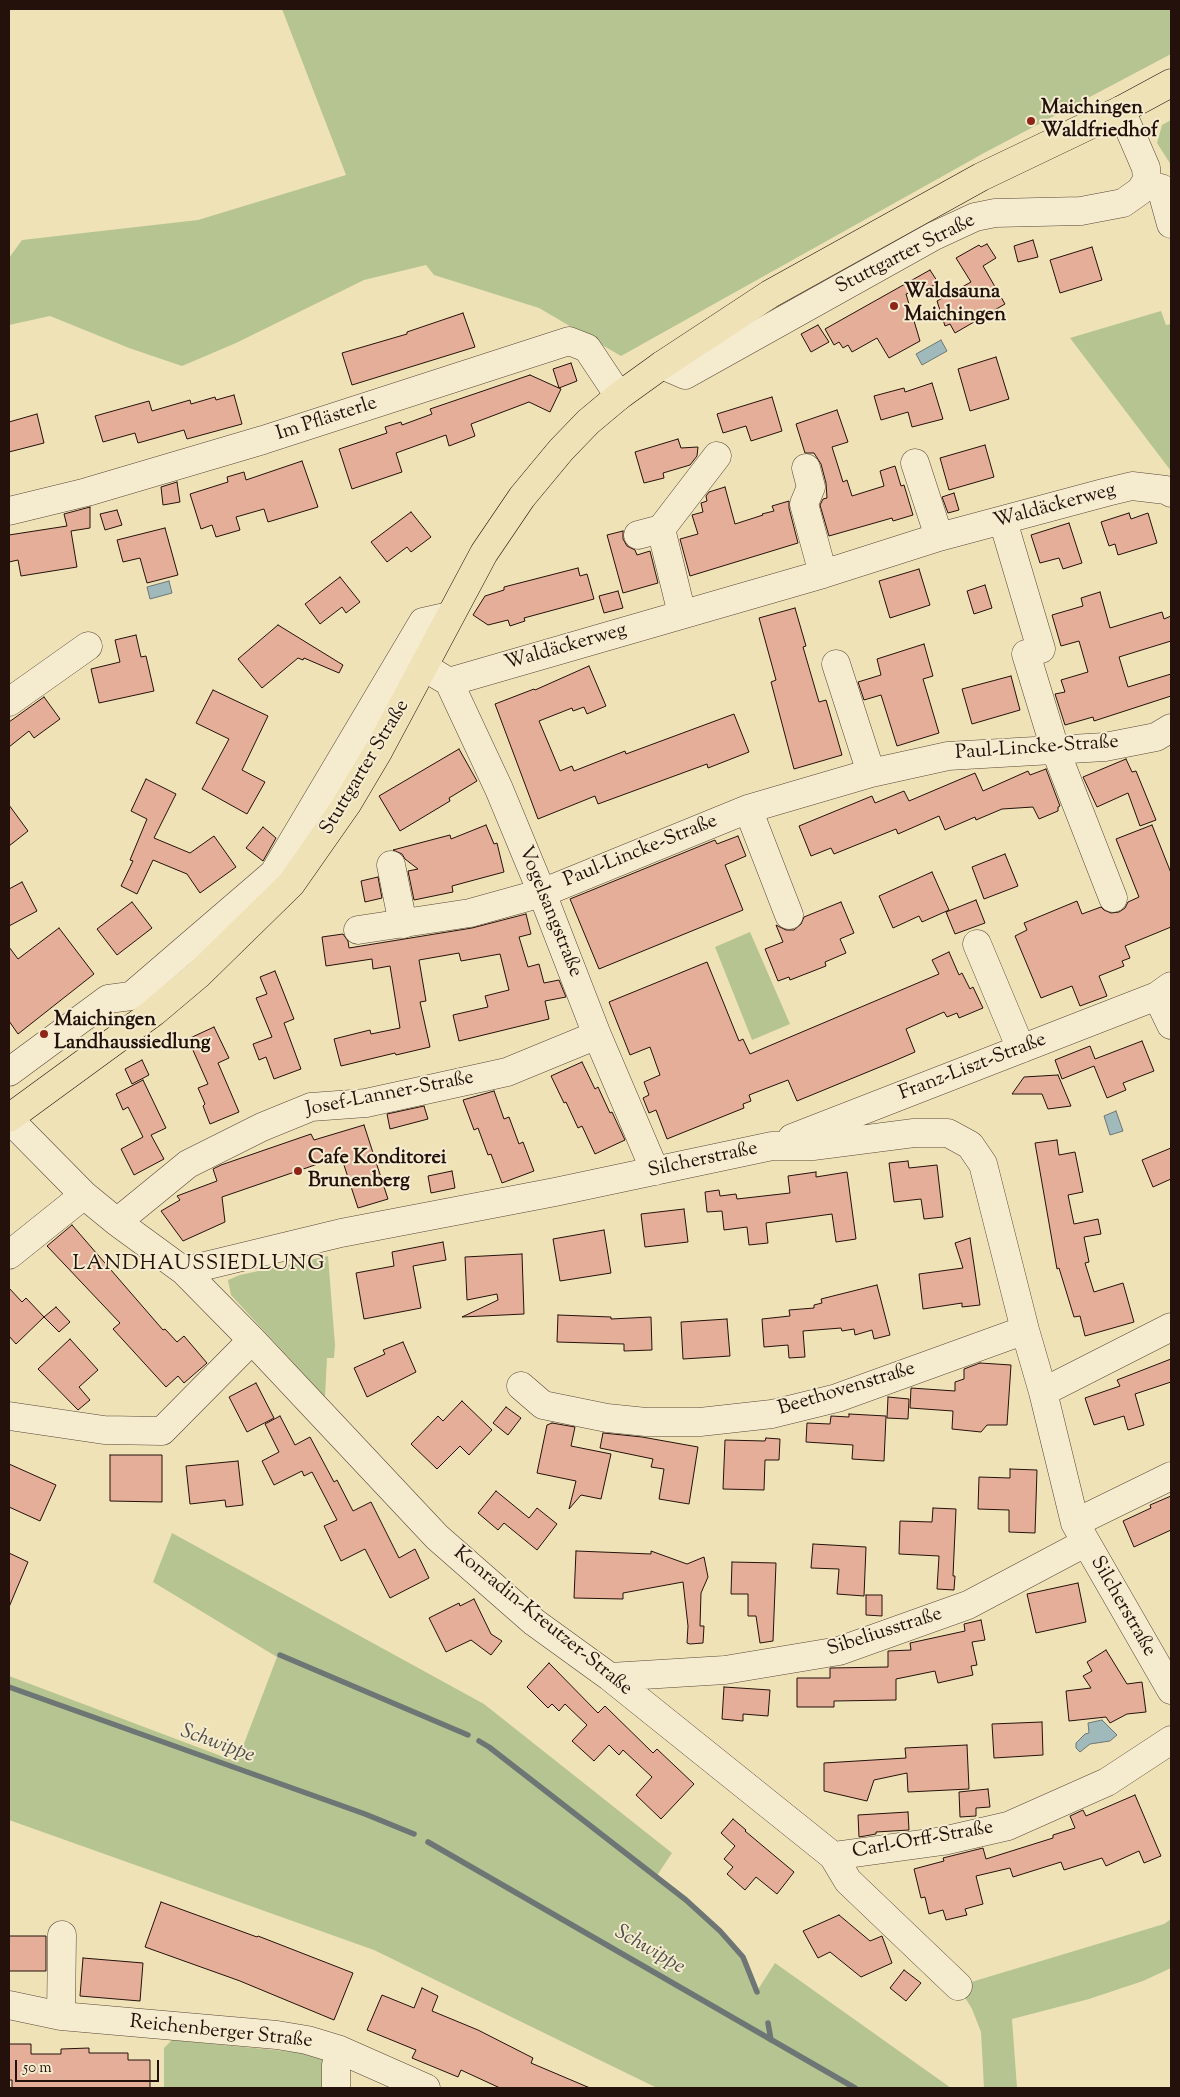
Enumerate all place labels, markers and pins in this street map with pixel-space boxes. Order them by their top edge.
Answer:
place label: Maichingen Waldfriedhof [1041,98,1158,145]
marker: Maichingen Waldfriedhof [1025,115,1037,127]
place label: Waldsauna Maichingen [904,282,1006,329]
marker: Waldsauna Maichingen [888,300,900,312]
place label: Maichingen Landhaussiedlung [54,1010,211,1057]
marker: Maichingen Landhaussiedlung [38,1028,50,1040]
place label: Cafe Konditorei Brunenberg [308,1148,446,1195]
marker: Cafe Konditorei Brunenberg [292,1165,304,1177]

